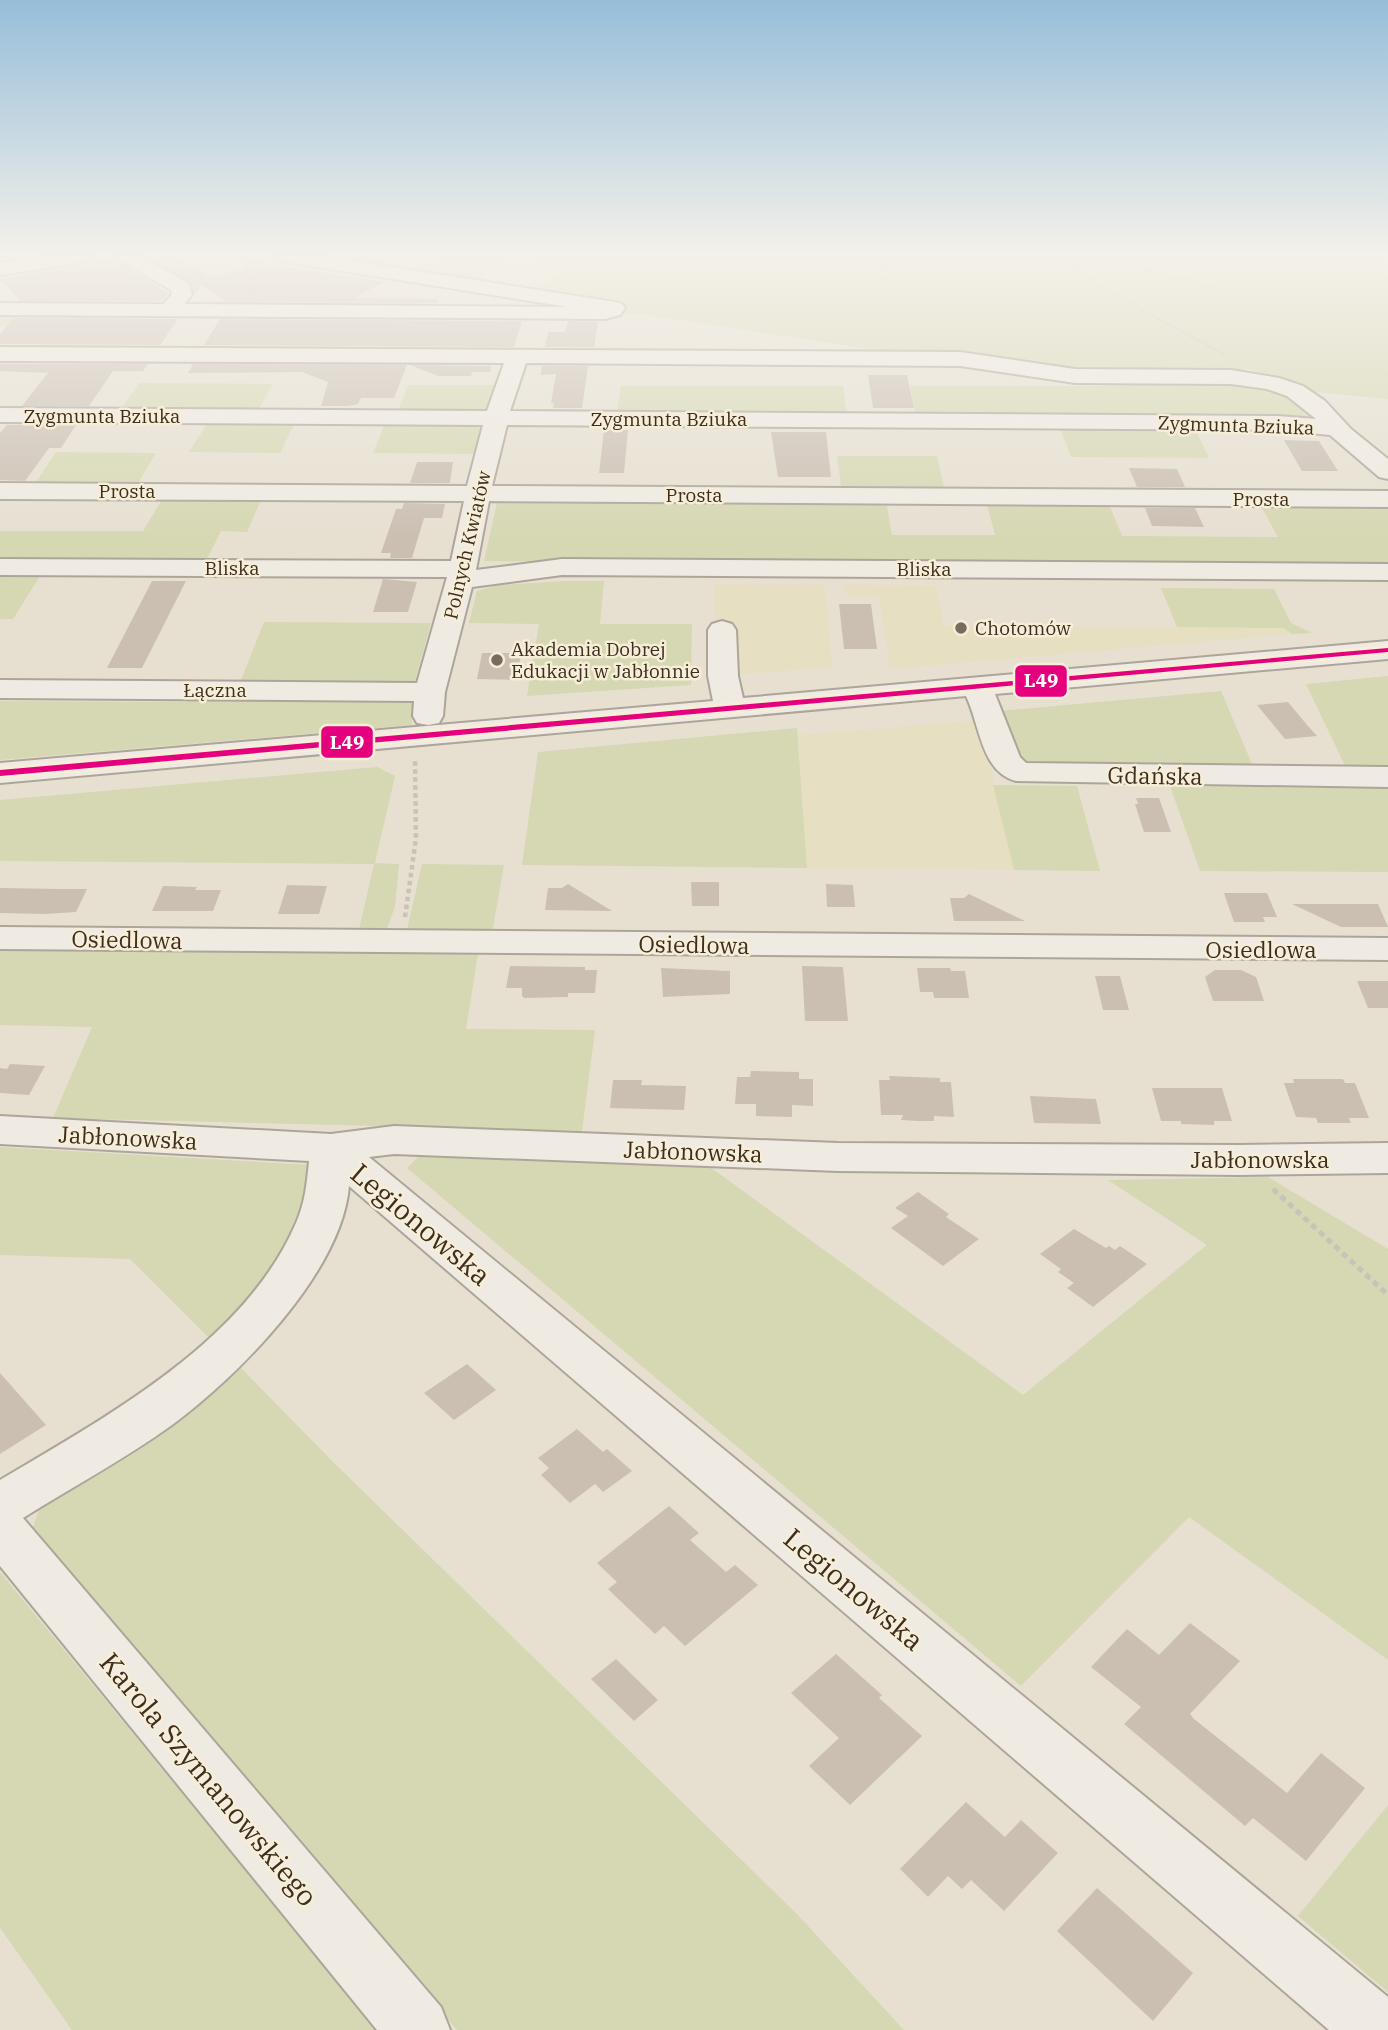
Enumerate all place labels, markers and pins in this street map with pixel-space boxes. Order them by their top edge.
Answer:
place label: Chotomów [975,616,1071,640]
marker: Chotomów [953,620,969,636]
place label: Akademia Dobrej Edukacji w Jabłonnie [511,637,700,683]
marker: Akademia Dobrej Edukacji w Jabłonnie [489,652,505,668]

